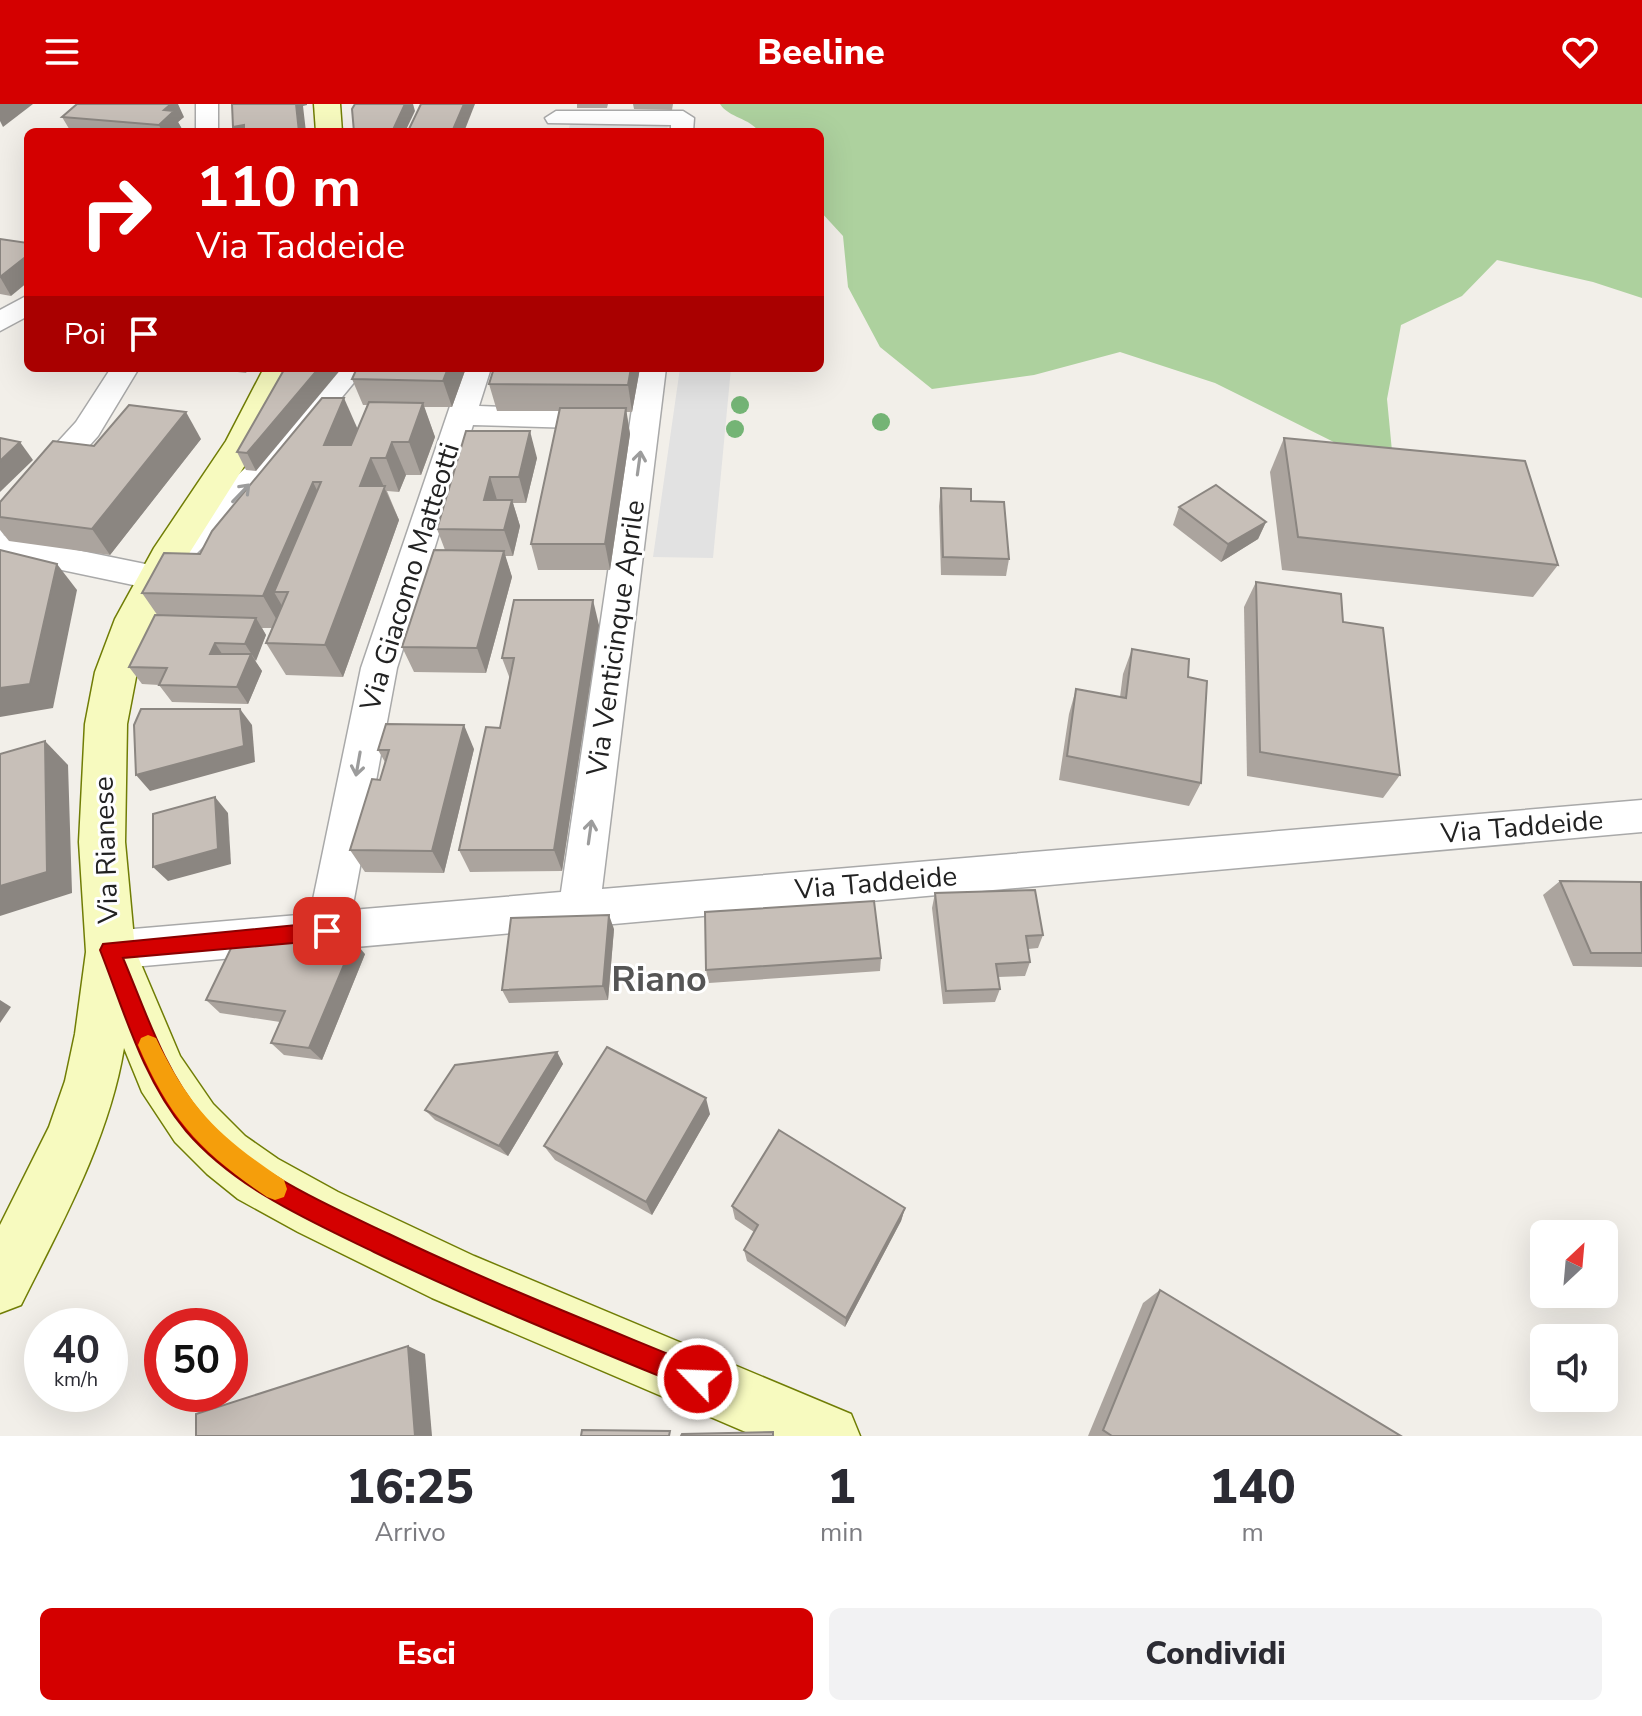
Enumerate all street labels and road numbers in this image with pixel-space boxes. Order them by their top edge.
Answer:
street label: Via Giacomo Matteotti [351,438,469,717]
street label: Via Venticinque Aprile [578,498,654,779]
street label: Via Rianese [84,776,128,925]
street label: Via Taddeide [1438,801,1605,853]
street label: Via Taddeide [792,857,959,909]

